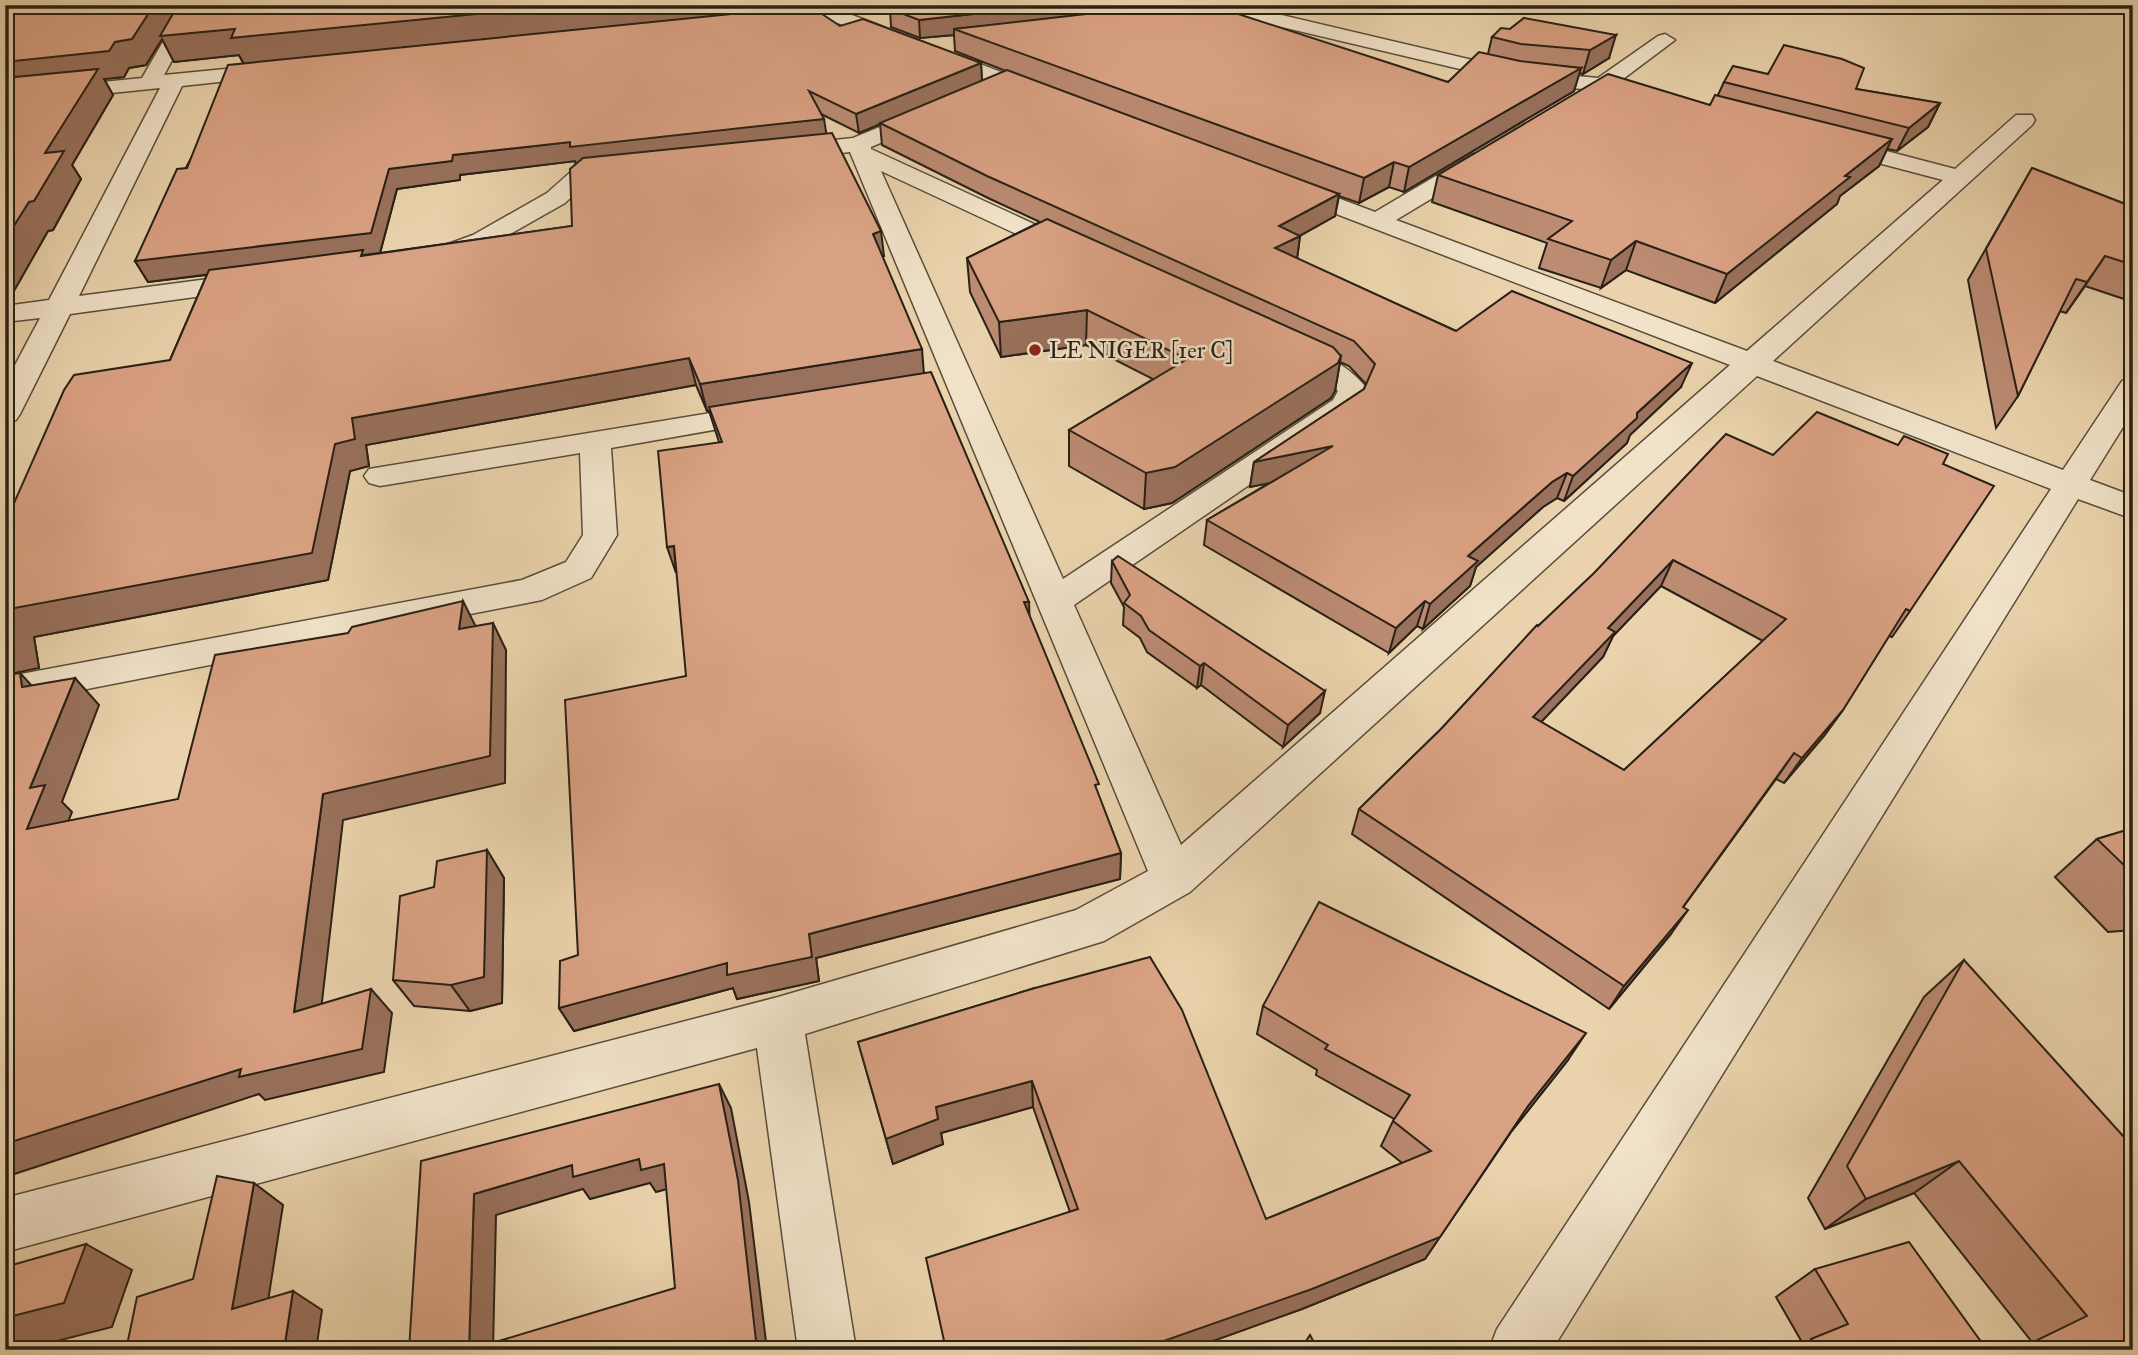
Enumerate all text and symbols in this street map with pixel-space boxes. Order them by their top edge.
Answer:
place label: LE NIGER [1er C] [1049,336,1233,364]
marker: LE NIGER [1er C] [1027,342,1043,358]

